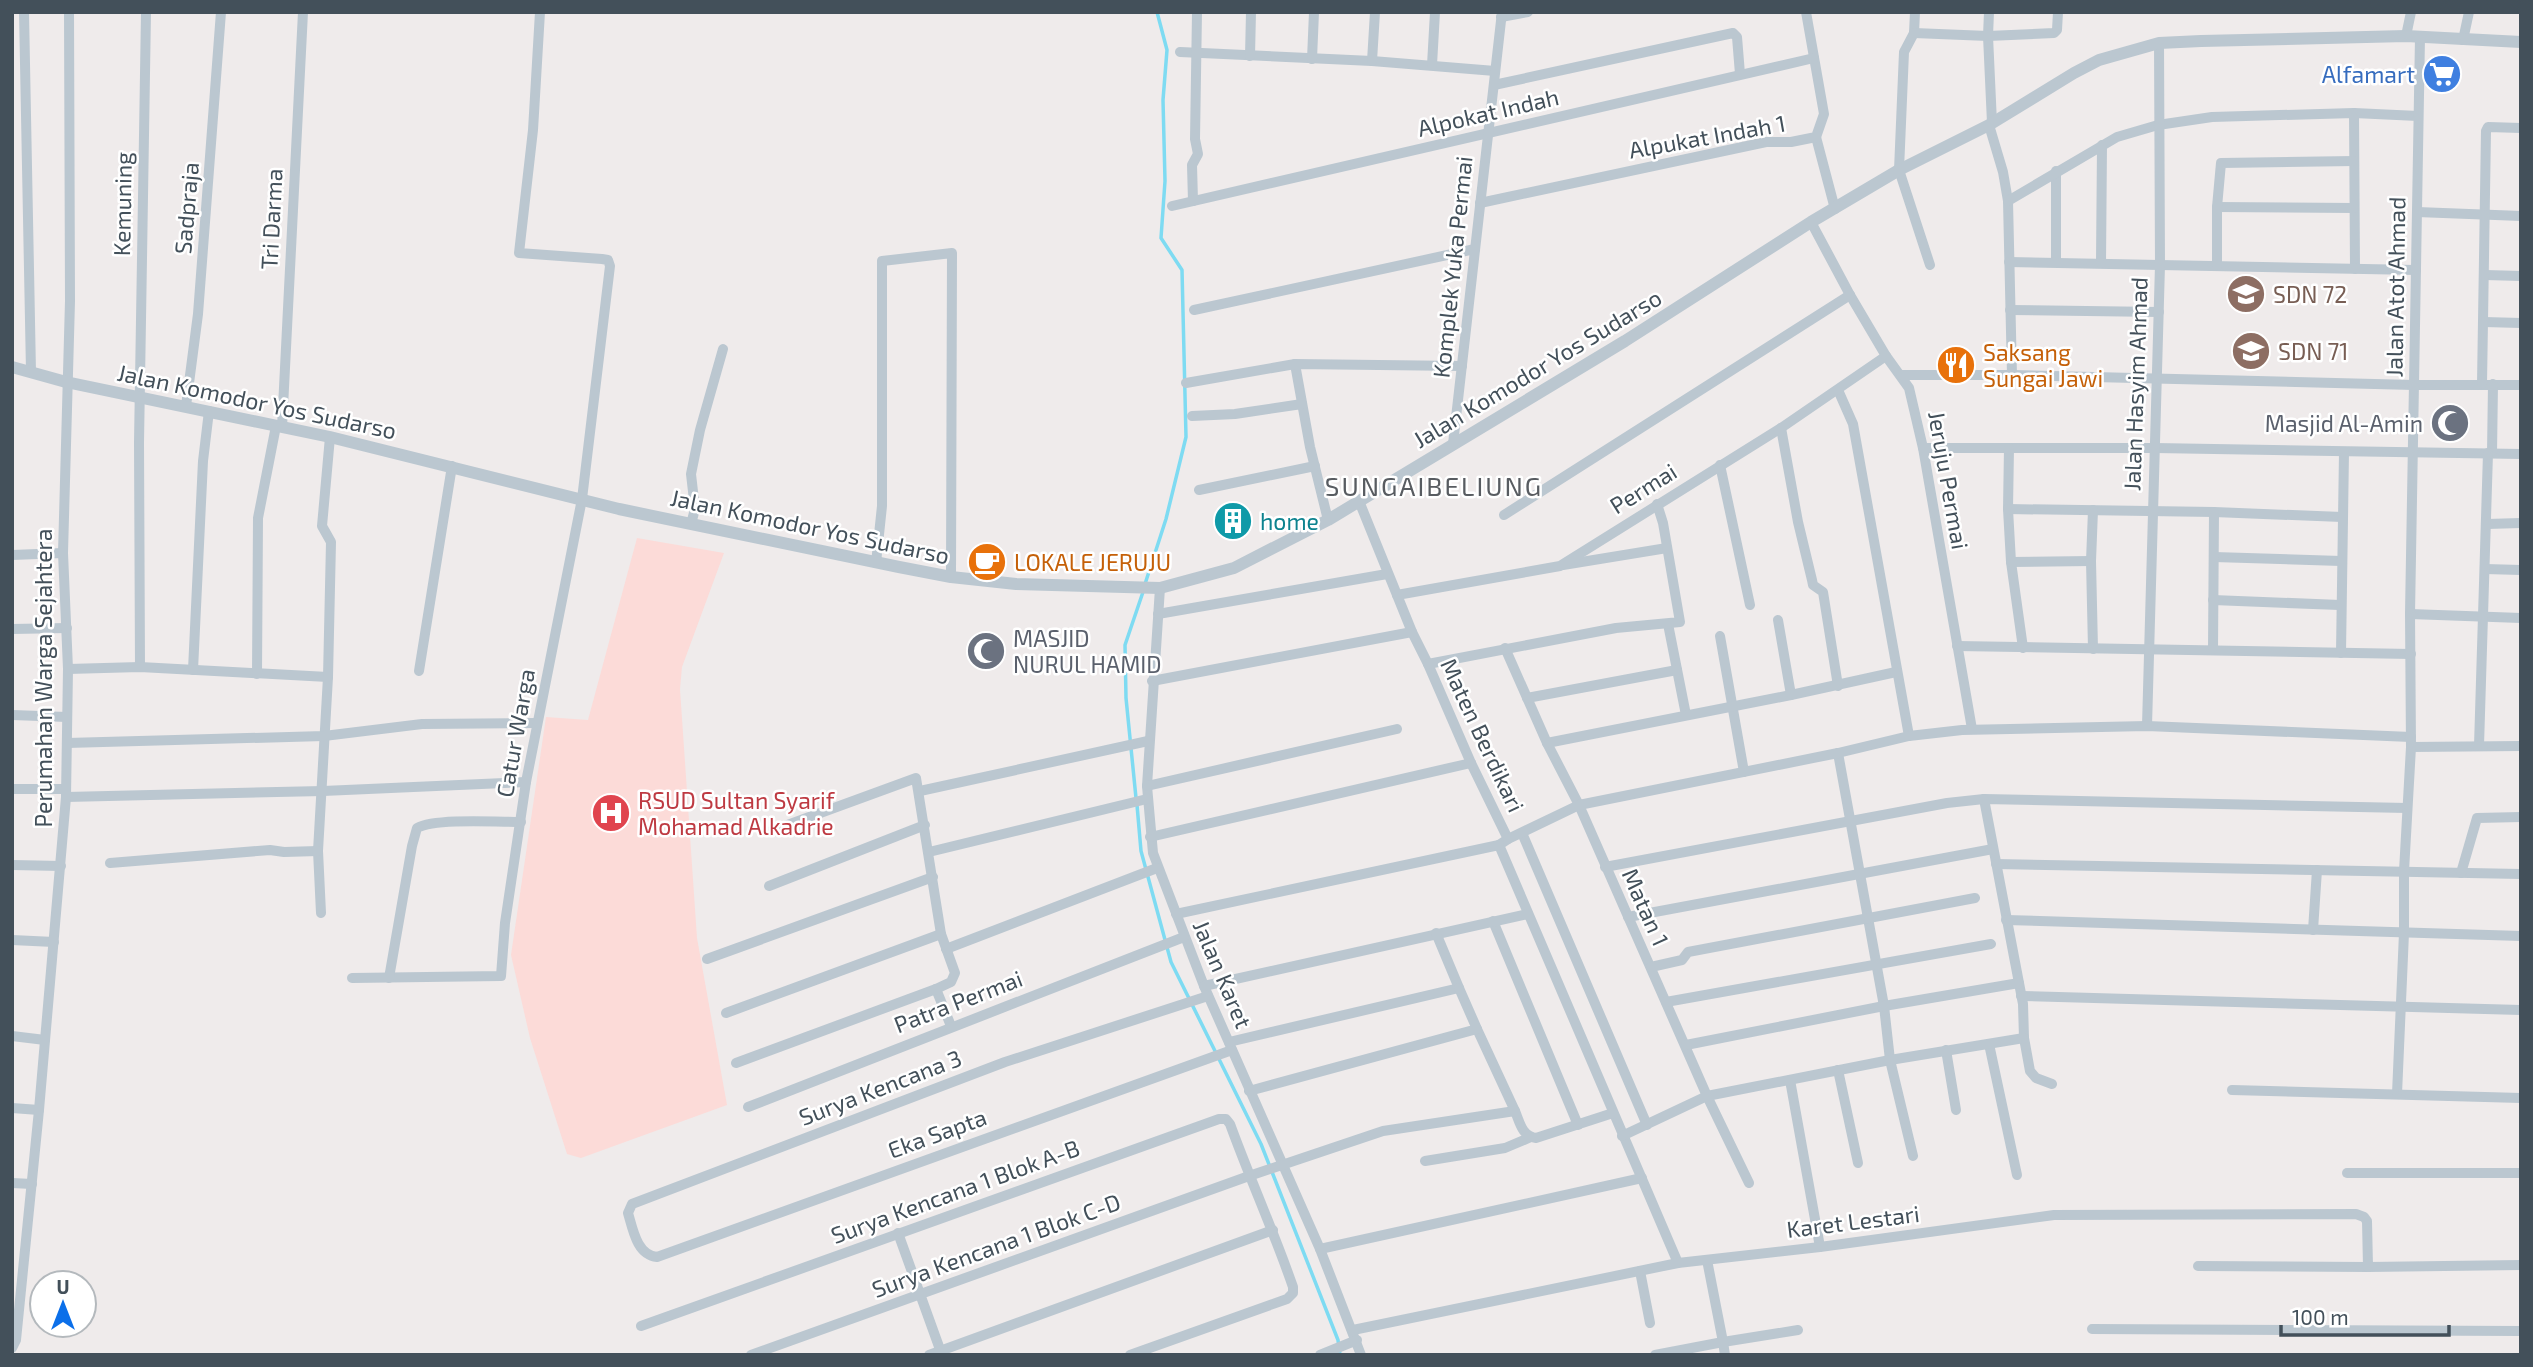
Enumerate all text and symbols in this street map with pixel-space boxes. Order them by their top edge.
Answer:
supermarket icon: Alfamart [2421,53,2463,95]
place label: Alfamart [2322,60,2415,88]
street label: Alpokat Indah [1415,82,1561,142]
street label: Alpukat Indah 1 [1626,108,1788,164]
street label: Kemuning [107,152,137,256]
street label: Komplek Yuka Permai [1426,155,1478,379]
street label: Sadpraja [168,161,204,255]
street label: Tri Darma [254,168,288,270]
street label: Jalan Atot Ahmad [2379,196,2411,378]
school or university icon: SDN 72 [2225,273,2267,315]
street label: Jalan Hasyim Ahmad [2117,276,2153,492]
place label: SDN 72 [2273,280,2347,308]
street label: Jalan Komodor Yos Sudarso [1408,283,1666,453]
school or university icon: SDN 71 [2230,330,2272,372]
place label: SDN 71 [2278,337,2348,365]
place label: Saksang Sungai Jawi [1983,338,2103,392]
restaurant icon: Saksang Sungai Jawi [1935,344,1977,386]
street label: Jalan Komodor Yos Sudarso [115,358,399,444]
mosque icon: Masjid Al-Amin [2429,402,2471,444]
street label: Jeruju Permai [1923,409,1975,551]
place label: Masjid Al-Amin [2265,409,2423,437]
street label: Permai [1604,457,1682,519]
district label: SUNGAIBELIUNG [1325,470,1543,501]
street label: Jalan Komodor Yos Sudarso [668,483,952,569]
building icon: home [1212,500,1254,542]
place label: home [1260,507,1319,535]
street label: Perumahan Warga Sejahtera [29,529,57,827]
cafe icon: LOKALE JERUJU [966,541,1008,583]
place label: LOKALE JERUJU [1014,548,1171,576]
place label: MASJID NURUL HAMID [1013,624,1162,678]
mosque icon: MASJID NURUL HAMID [965,630,1007,672]
street label: Maten Berdikari [1435,654,1531,816]
street label: Catur Warga [490,667,540,799]
place label: RSUD Sultan Syarif Mohamad Alkadrie [638,786,836,840]
hospital icon: RSUD Sultan Syarif Mohamad Alkadrie [590,792,632,834]
street label: Matan 1 [1617,864,1675,950]
street label: Jalan Karet [1188,916,1258,1032]
street label: Patra Permai [890,964,1026,1038]
street label: Surya Kencana 3 [795,1043,965,1131]
street label: Eka Sapta [884,1102,990,1164]
street label: Surya Kencana 1 Blok A-B [827,1133,1083,1249]
street label: Surya Kencana 1 Blok C-D [868,1187,1124,1303]
street label: Karet Lestari [1785,1199,1921,1243]
north arrow [28,1269,98,1339]
text: U [56,1275,70,1298]
scale bar [2281,1294,2449,1338]
text: 100 m [2292,1304,2349,1329]

